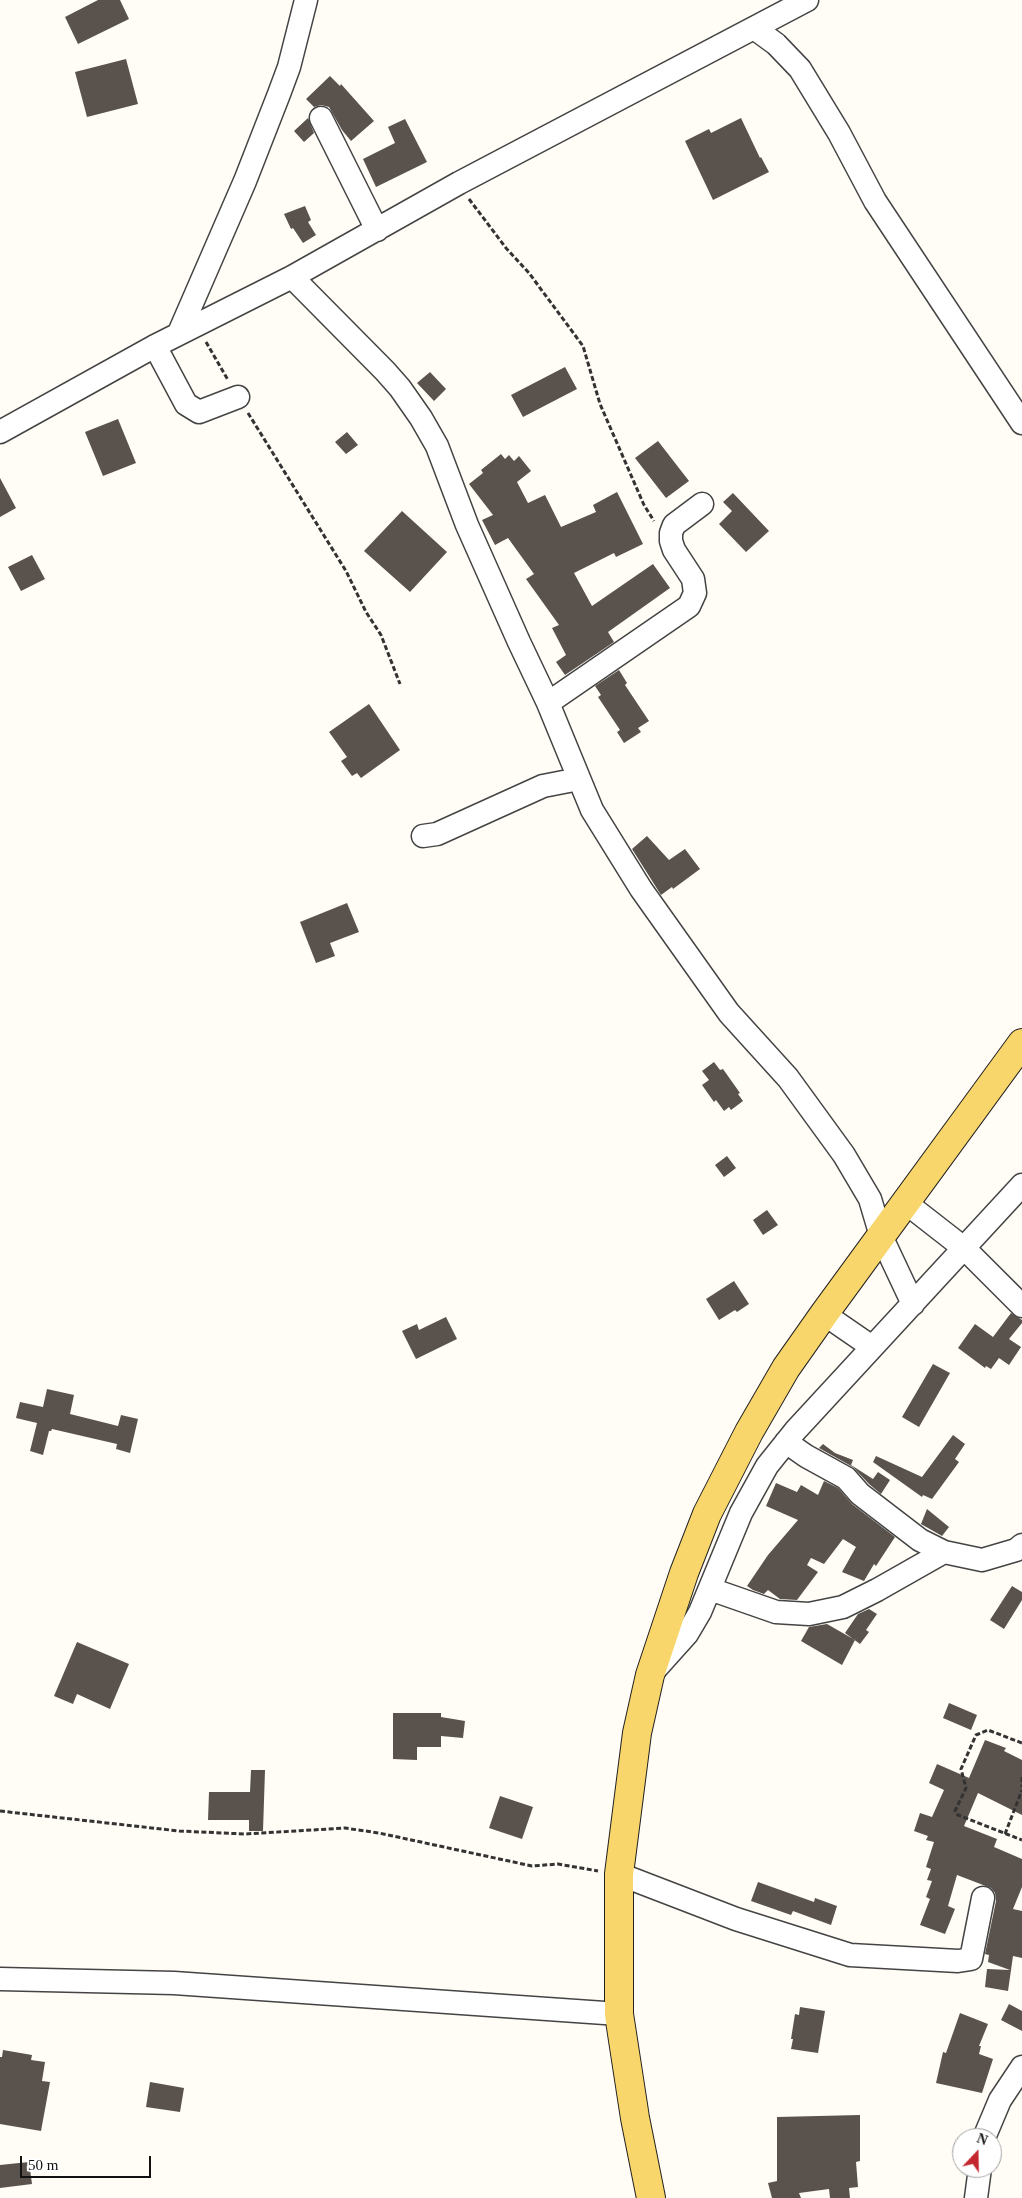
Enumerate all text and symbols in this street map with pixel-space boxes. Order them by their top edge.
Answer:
north arrow [952,2128,1002,2178]
text: N [975,2131,990,2148]
scale bar [22,2146,154,2178]
text: 50 m [28,2157,58,2173]

